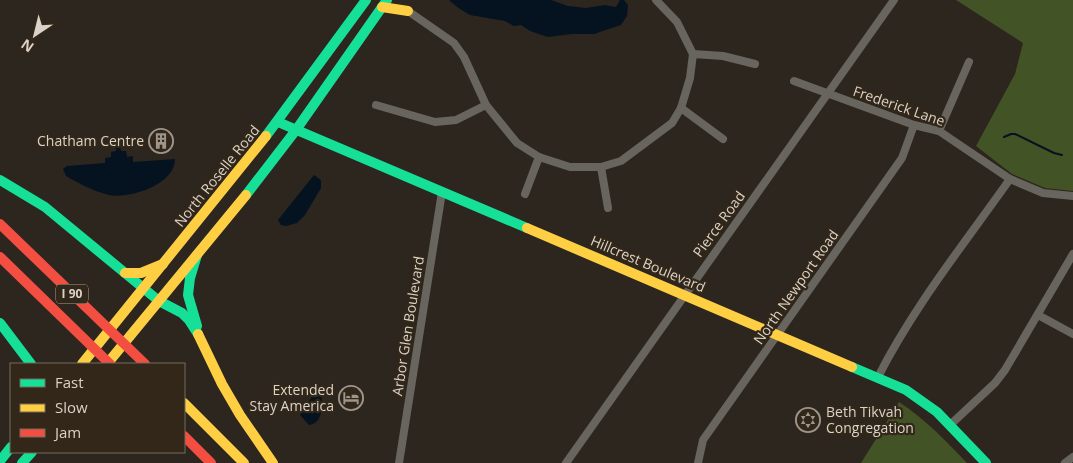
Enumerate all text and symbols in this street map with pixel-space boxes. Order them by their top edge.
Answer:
north arrow [10,10,60,60]
text: N [17,35,37,57]
street label: Frederick Lane [851,81,948,130]
street label: North Roselle Road [170,121,263,230]
building icon: Chatham Centre [148,128,174,154]
place label: Chatham Centre [37,131,144,150]
street label: Pierce Road [688,187,749,261]
street label: North Newport Road [749,226,842,348]
street label: Hillcrest Boulevard [588,231,709,296]
street label: Arbor Glen Boulevard [387,255,428,397]
road number: I 90 [56,284,88,304]
legend [10,363,185,453]
text: Fast [55,372,84,392]
place label: Extended Stay America [249,380,334,415]
hotel icon: Extended Stay America [338,385,364,411]
text: Slow [55,397,88,417]
place label: Beth Tikvah Congregation [826,402,914,437]
synagogue icon: Beth Tikvah Congregation [795,407,821,433]
text: Jam [53,422,81,442]

